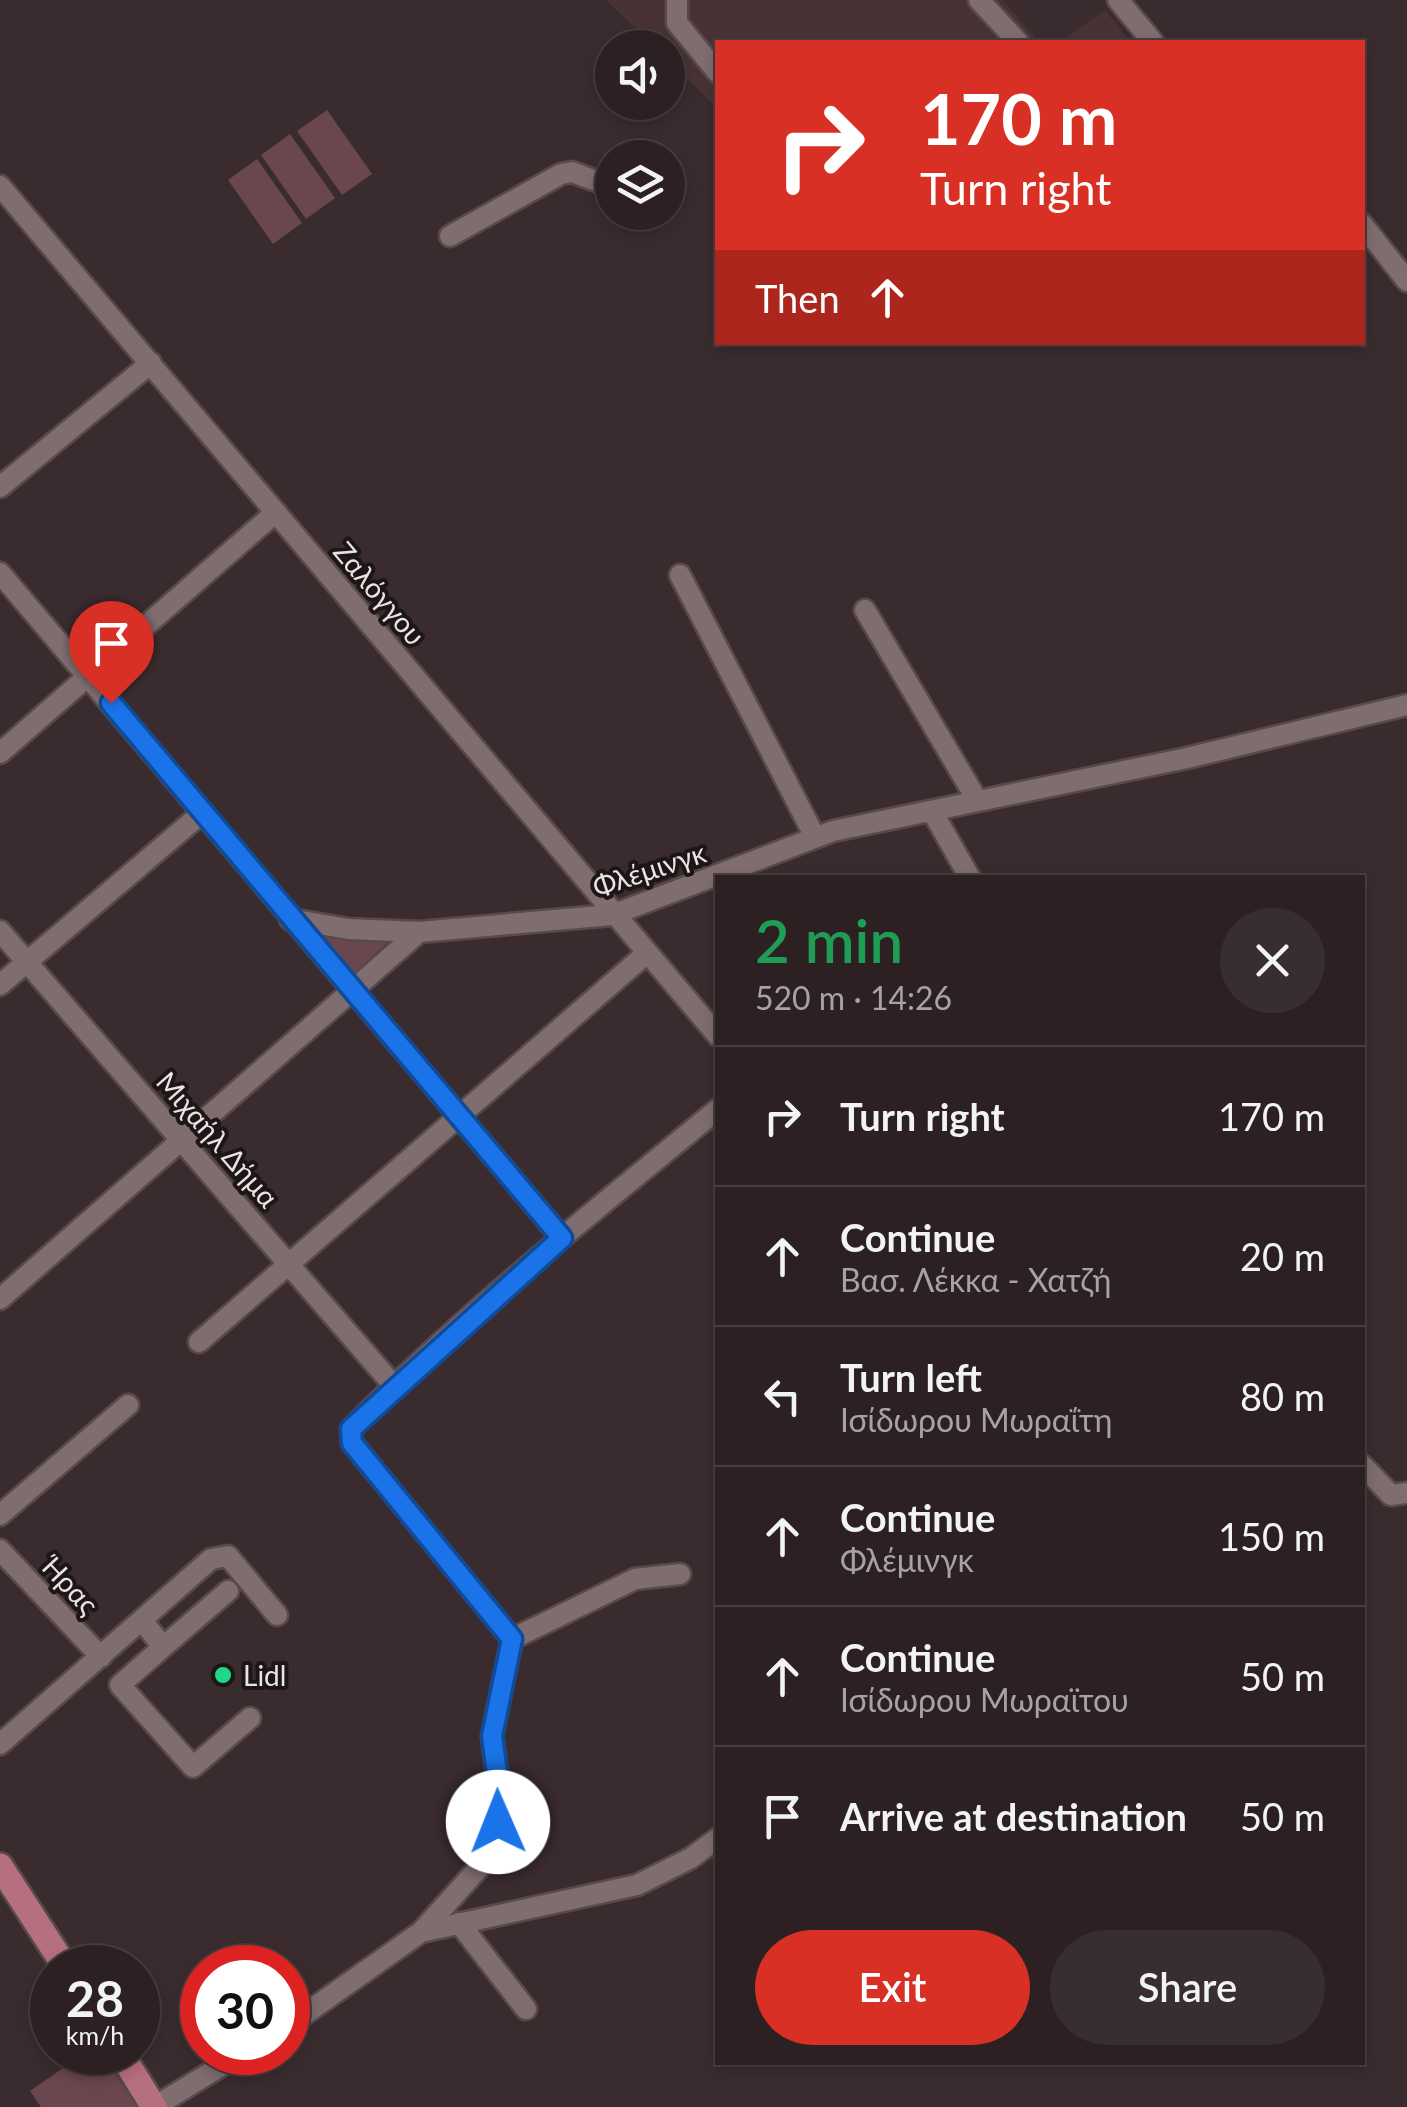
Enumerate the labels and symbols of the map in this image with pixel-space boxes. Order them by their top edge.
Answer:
street label: Ζαλόγγου [327,535,433,651]
pin [69,601,154,704]
street label: Φλέμινγκ [588,835,711,903]
street label: Μιχαήλ Δήμα [150,1064,286,1214]
street label: Ήρας [35,1548,106,1621]
place label: Lidl [243,1658,286,1692]
marker: Lidl [212,1664,234,1686]
position arrow [446,1770,550,1874]
speed limit sign: 30 [180,1945,310,2075]

